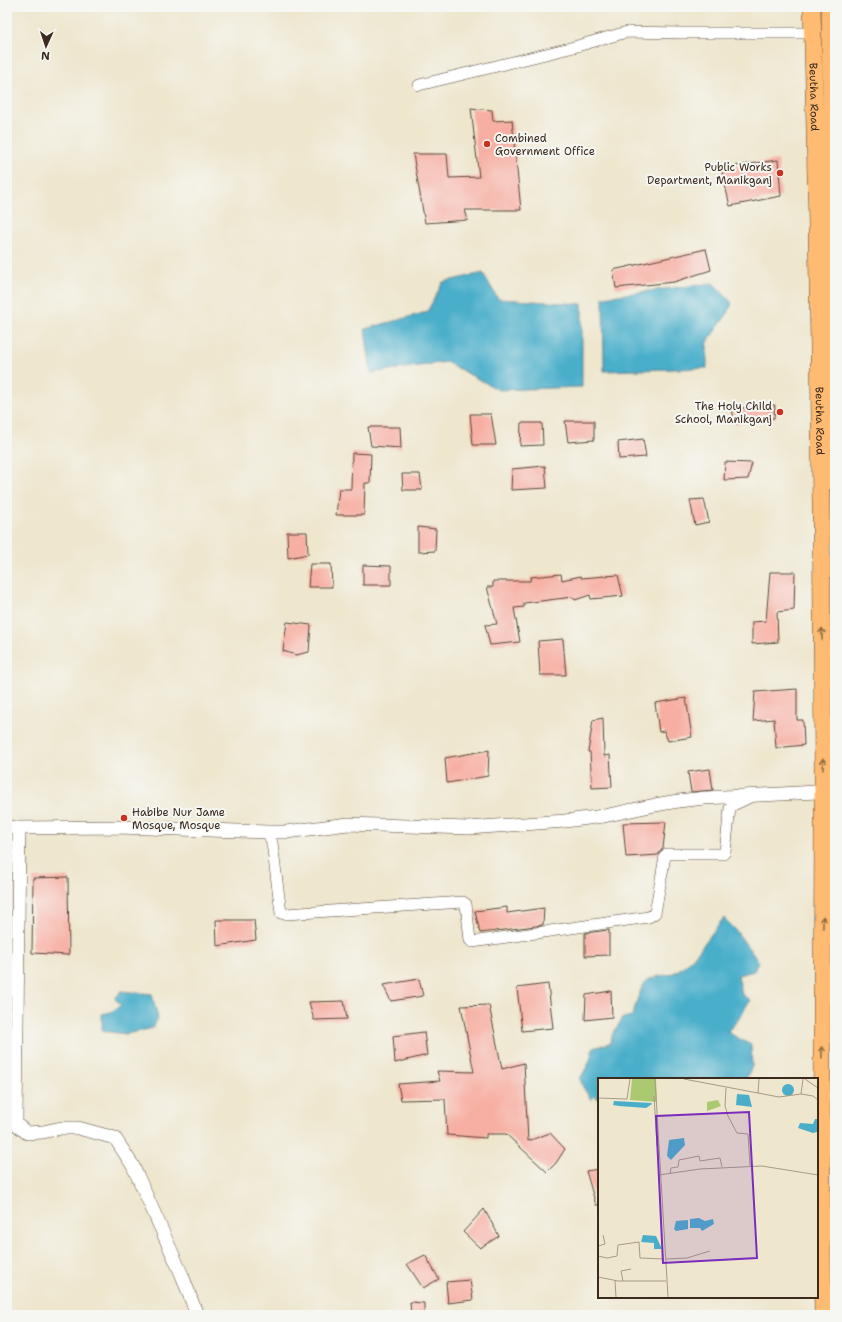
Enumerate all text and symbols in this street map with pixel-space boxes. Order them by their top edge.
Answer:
north arrow [26,26,66,66]
text: N [40,48,50,63]
street label: Beutha Road [806,63,823,131]
place label: Combined Government Office [495,131,595,159]
marker: Combined Government Office [482,139,492,149]
place label: Public Works Department, Manikganj [647,160,772,188]
marker: Public Works Department, Manikganj [775,168,785,178]
street label: Beutha Road [812,387,828,455]
place label: The Holy Child School, Manikganj [675,399,772,427]
marker: The Holy Child School, Manikganj [775,407,785,417]
one-way arrow [818,628,826,641]
one-way arrow [819,758,827,771]
place label: Habibe Nur Jame Mosque, Mosque [132,805,225,833]
marker: Habibe Nur Jame Mosque, Mosque [119,813,129,823]
one-way arrow [819,916,827,929]
one-way arrow [819,1046,826,1059]
inset map [598,1078,818,1298]

